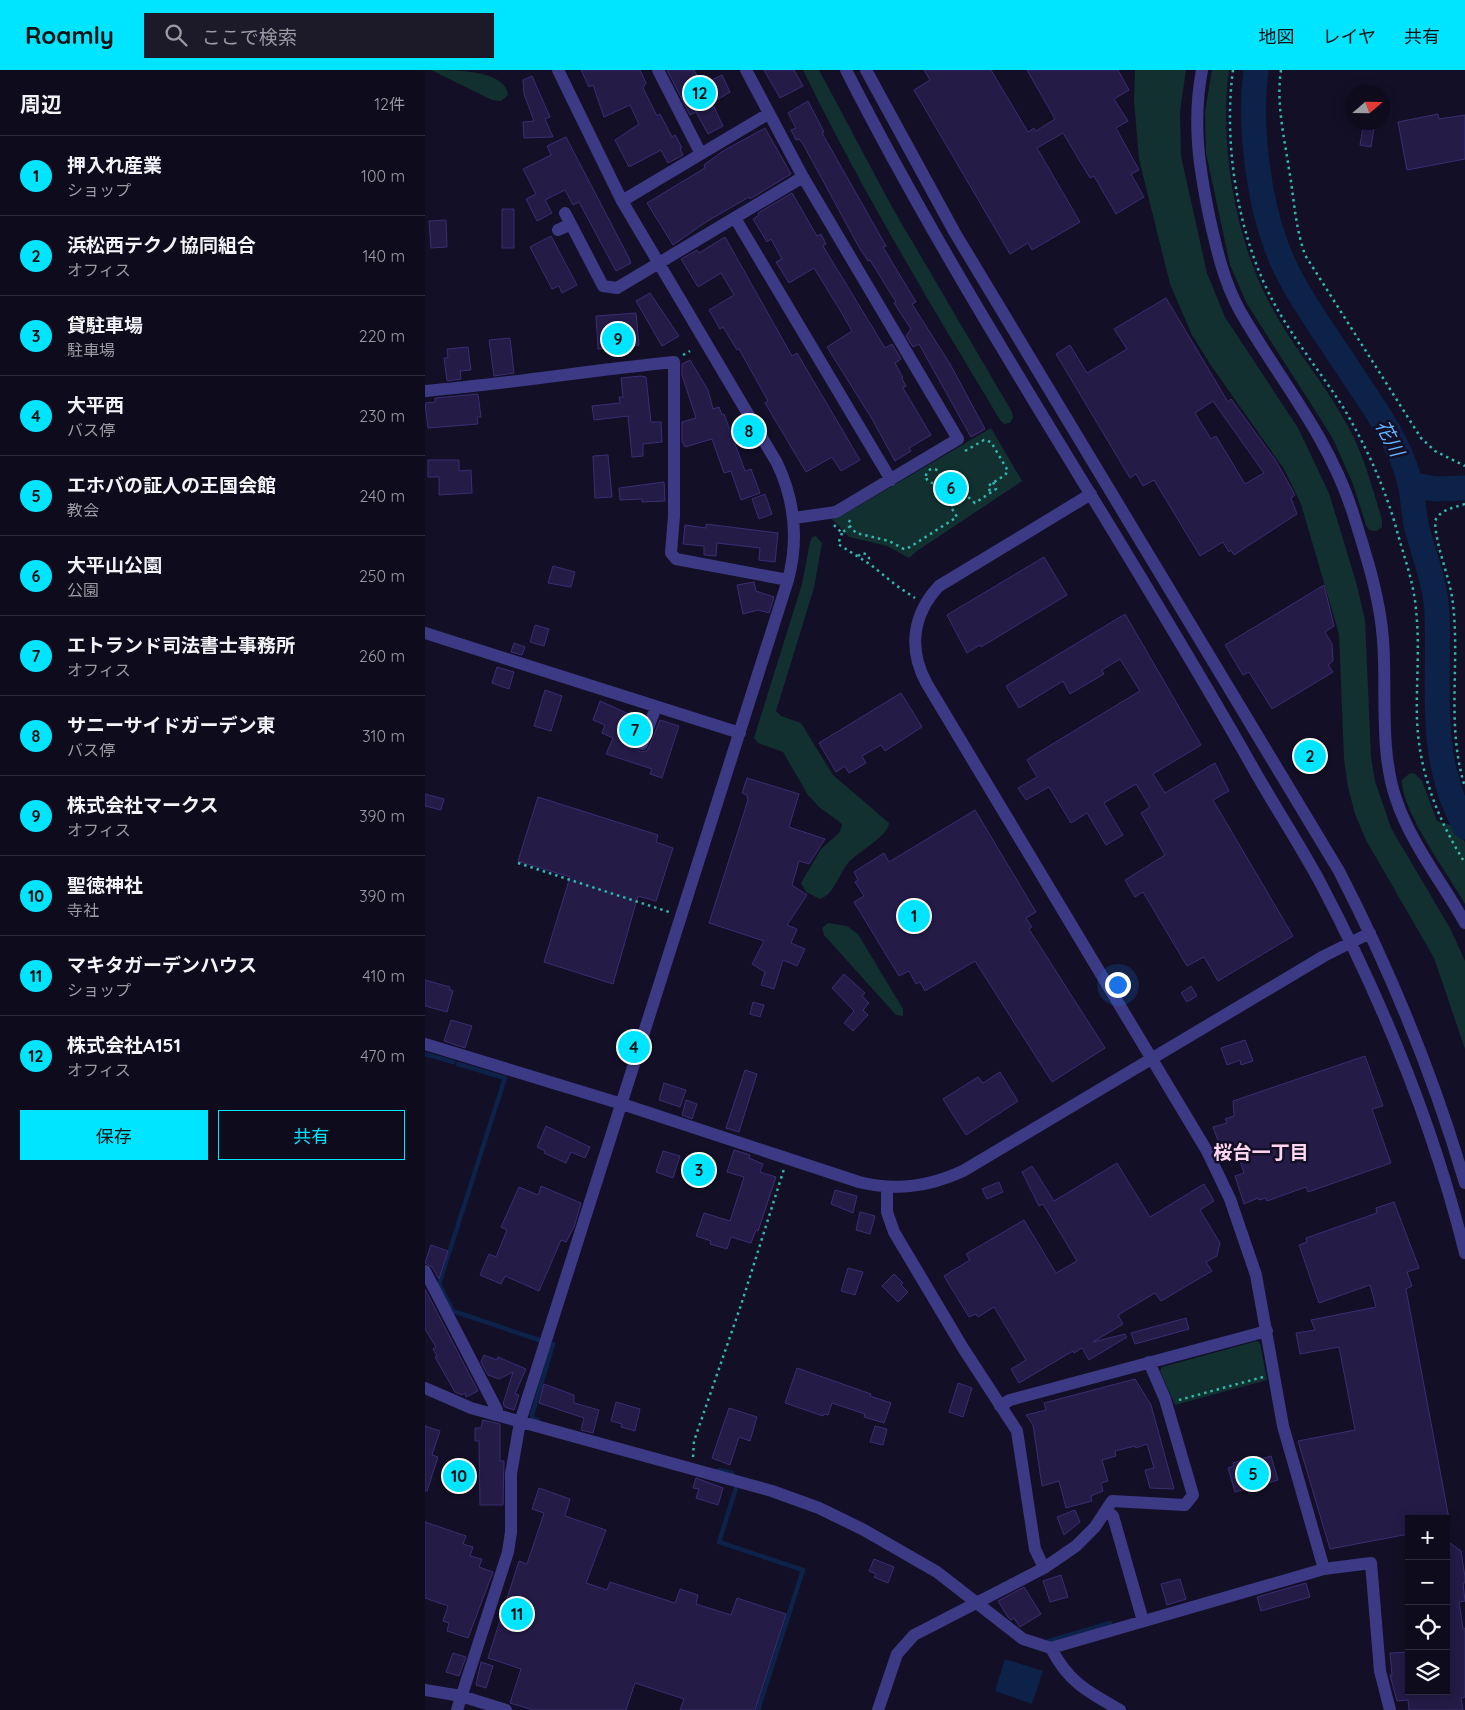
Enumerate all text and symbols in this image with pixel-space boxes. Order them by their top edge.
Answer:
search box [144,13,494,58]
text: Roamly [25,20,114,50]
icon: search [162,21,190,49]
text: ここで検索 [202,25,297,49]
text: 地図 [1259,25,1295,48]
text: レイヤ [1323,25,1376,48]
text: 共有 [1404,25,1440,48]
pin: 12 [684,74,716,112]
north arrow [1345,85,1390,130]
text: 周辺 [20,91,62,117]
text: 12件 [374,94,405,114]
text: 押入れ産業 [67,153,162,177]
text: 1 [33,166,39,186]
text: 100 m [361,166,405,186]
text: ショップ [67,180,131,200]
text: 浜松西テクノ協同組合 [67,233,256,257]
text: 2 [31,246,41,266]
text: 140 m [362,246,405,266]
text: オフィス [67,260,131,280]
text: 貸駐車場 [67,313,143,337]
pin: 9 [602,320,634,358]
text: 3 [32,326,40,346]
text: 220 m [359,326,405,346]
text: 駐車場 [67,340,115,360]
text: 大平西 [67,393,124,417]
text: 4 [31,406,41,426]
text: 230 m [359,406,405,426]
pin: 8 [733,412,765,450]
water label: 花川 [1370,416,1410,462]
text: バス停 [67,420,115,440]
pin: 6 [935,469,967,507]
text: エホバの証人の王国会館 [67,473,276,497]
text: 5 [31,486,41,506]
text: 240 m [359,486,405,506]
text: 教会 [67,500,99,520]
text: 大平山公園 [67,553,162,577]
text: 6 [32,566,40,586]
text: 250 m [359,566,405,586]
text: 公園 [67,580,99,600]
text: エトランド司法書士事務所 [67,633,295,657]
text: 7 [32,646,40,666]
text: 260 m [359,646,405,666]
text: オフィス [67,660,131,680]
pin: 7 [619,711,651,749]
text: サニーサイドガーデン東 [67,713,276,737]
text: 8 [32,726,40,746]
text: 310 m [362,726,405,746]
pin: 2 [1294,737,1326,775]
text: バス停 [67,740,115,760]
text: 株式会社マークス [67,793,218,817]
text: 9 [31,806,41,826]
text: 390 m [359,806,405,826]
text: オフィス [67,820,131,840]
text: 聖徳神社 [67,873,143,897]
text: 10 [28,886,44,906]
text: 390 m [359,886,405,906]
pin: 1 [898,897,930,935]
text: 寺社 [67,900,99,920]
text: マキタガーデンハウス [67,953,257,977]
text: 11 [30,966,42,986]
text: 410 m [362,966,405,986]
your location [1105,972,1131,998]
text: ショップ [67,980,131,1000]
pin: 4 [618,1028,650,1066]
text: 株式会社A151 [67,1033,181,1057]
text: 12 [28,1046,44,1066]
text: 470 m [360,1046,405,1066]
text: オフィス [67,1060,131,1080]
button: 保存 [20,1110,208,1160]
button: 共有 [218,1110,405,1160]
district label: 桜台一丁目 [1213,1140,1309,1164]
pin: 3 [683,1151,715,1189]
pin: 5 [1237,1455,1269,1493]
pin: 10 [443,1457,475,1495]
map controls [1405,1515,1450,1695]
button: + [1405,1515,1450,1560]
button: − [1405,1560,1450,1605]
pin: 11 [501,1595,533,1633]
button: locate [1405,1605,1450,1650]
button: layers [1405,1650,1450,1695]

